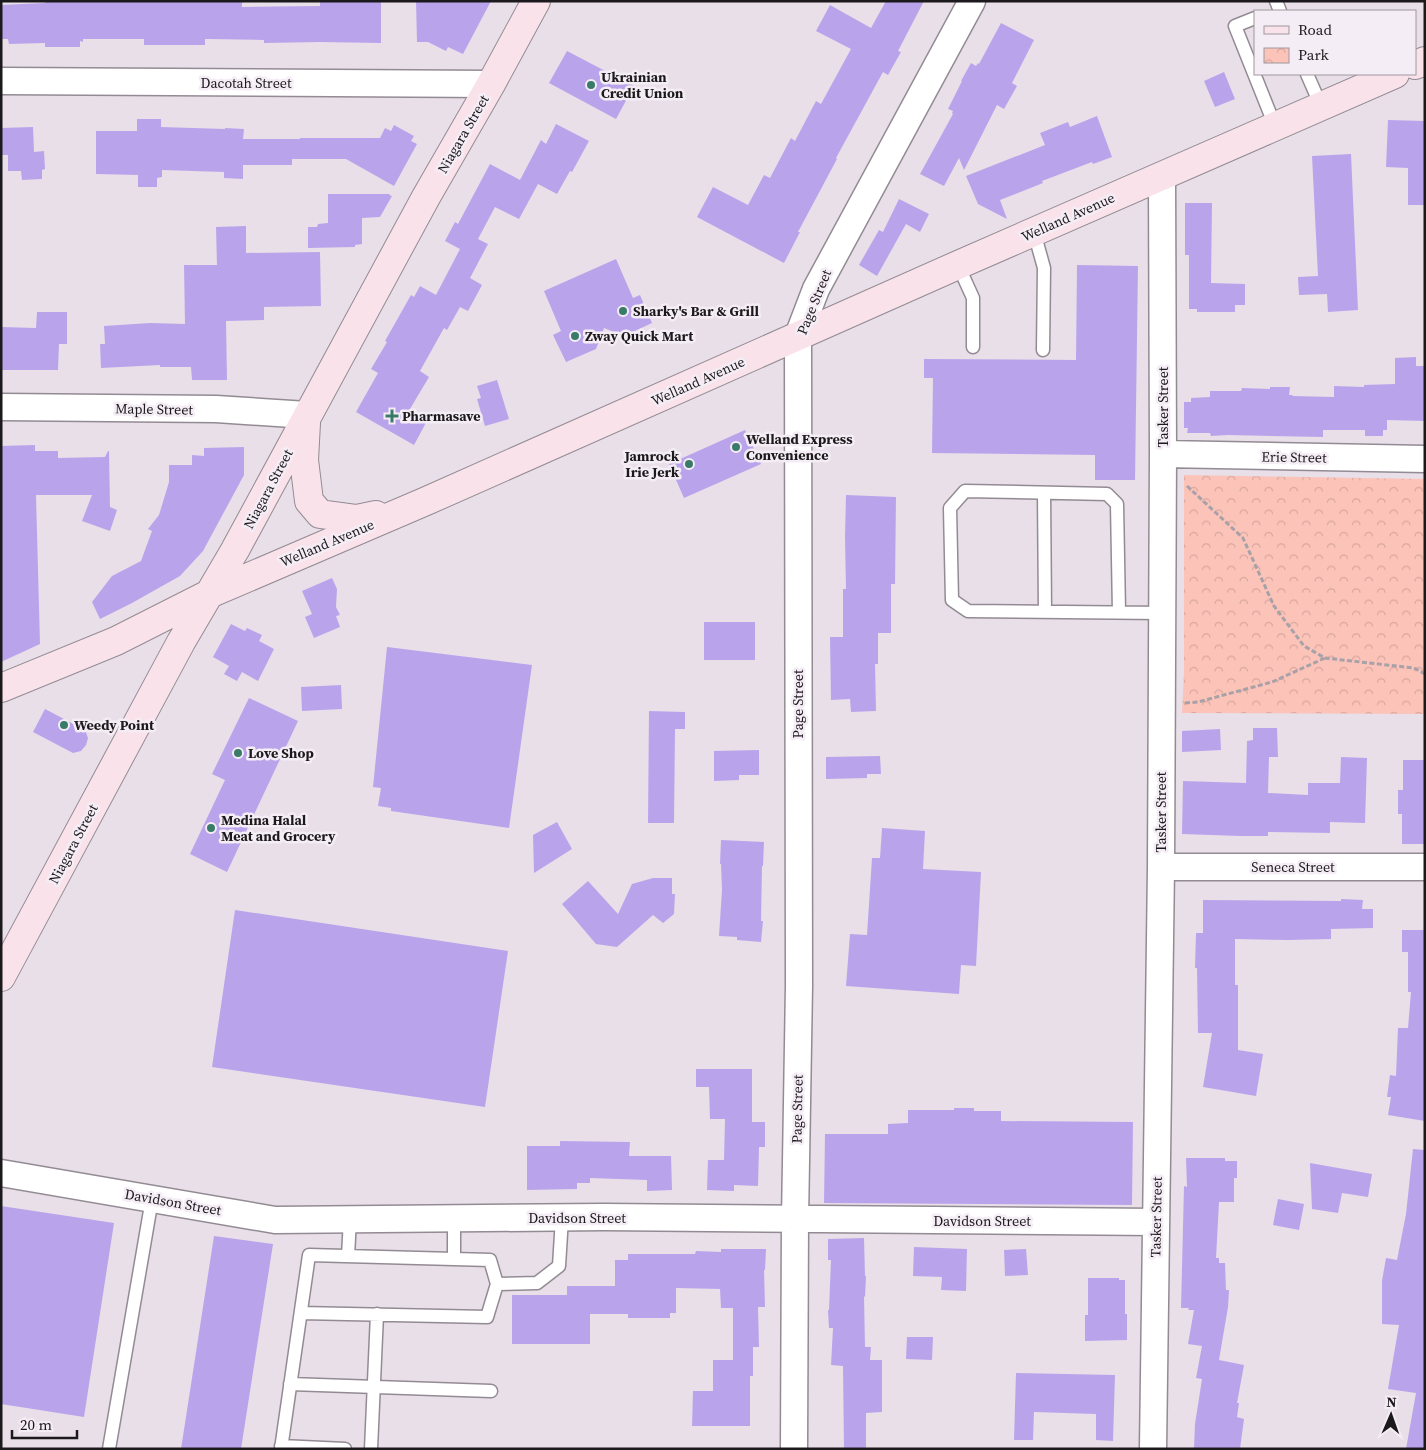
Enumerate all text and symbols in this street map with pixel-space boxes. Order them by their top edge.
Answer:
legend [1254,10,1416,75]
text: Road [1298,19,1332,40]
text: Park [1298,44,1330,65]
place label: Ukrainian Credit Union [601,67,684,103]
street label: Dacotah Street [201,73,292,93]
marker: Ukrainian Credit Union [585,79,597,91]
street label: Niagara Street [432,91,494,177]
street label: Welland Avenue [1018,187,1118,247]
street label: Page Street [792,266,836,338]
place label: Sharky's Bar & Grill [633,301,759,321]
marker: Sharky's Bar & Grill [617,305,629,317]
place label: Zway Quick Mart [585,326,694,346]
marker: Zway Quick Mart [569,330,581,342]
street label: Welland Avenue [648,351,748,411]
street label: Tasker Street [1153,366,1173,447]
street label: Maple Street [115,398,194,420]
place label: Pharmasave [402,406,481,426]
marker: Pharmasave [386,410,398,422]
place label: Welland Express Convenience [746,429,853,465]
marker: Welland Express Convenience [730,441,742,453]
street label: Niagara Street [239,445,298,532]
place label: Jamrock Irie Jerk [623,446,680,482]
street label: Erie Street [1261,446,1327,468]
marker: Jamrock Irie Jerk [683,458,695,470]
street label: Welland Avenue [277,514,377,572]
street label: Page Street [788,669,808,738]
place label: Weedy Point [74,715,155,735]
marker: Weedy Point [58,719,70,731]
place label: Love Shop [248,743,314,763]
marker: Love Shop [232,747,244,759]
street label: Tasker Street [1151,771,1171,852]
street label: Niagara Street [44,800,103,887]
place label: Medina Halal Meat and Grocery [221,810,336,846]
marker: Medina Halal Meat and Grocery [205,822,217,834]
street label: Seneca Street [1251,857,1335,877]
street label: Page Street [786,1074,808,1144]
street label: Tasker Street [1145,1176,1167,1258]
street label: Davidson Street [123,1184,223,1220]
street label: Davidson Street [528,1208,626,1228]
street label: Davidson Street [933,1211,1031,1231]
north arrow [1366,1390,1416,1440]
text: N [1386,1392,1397,1412]
scale bar [12,1408,78,1440]
text: 20 m [20,1414,52,1435]

